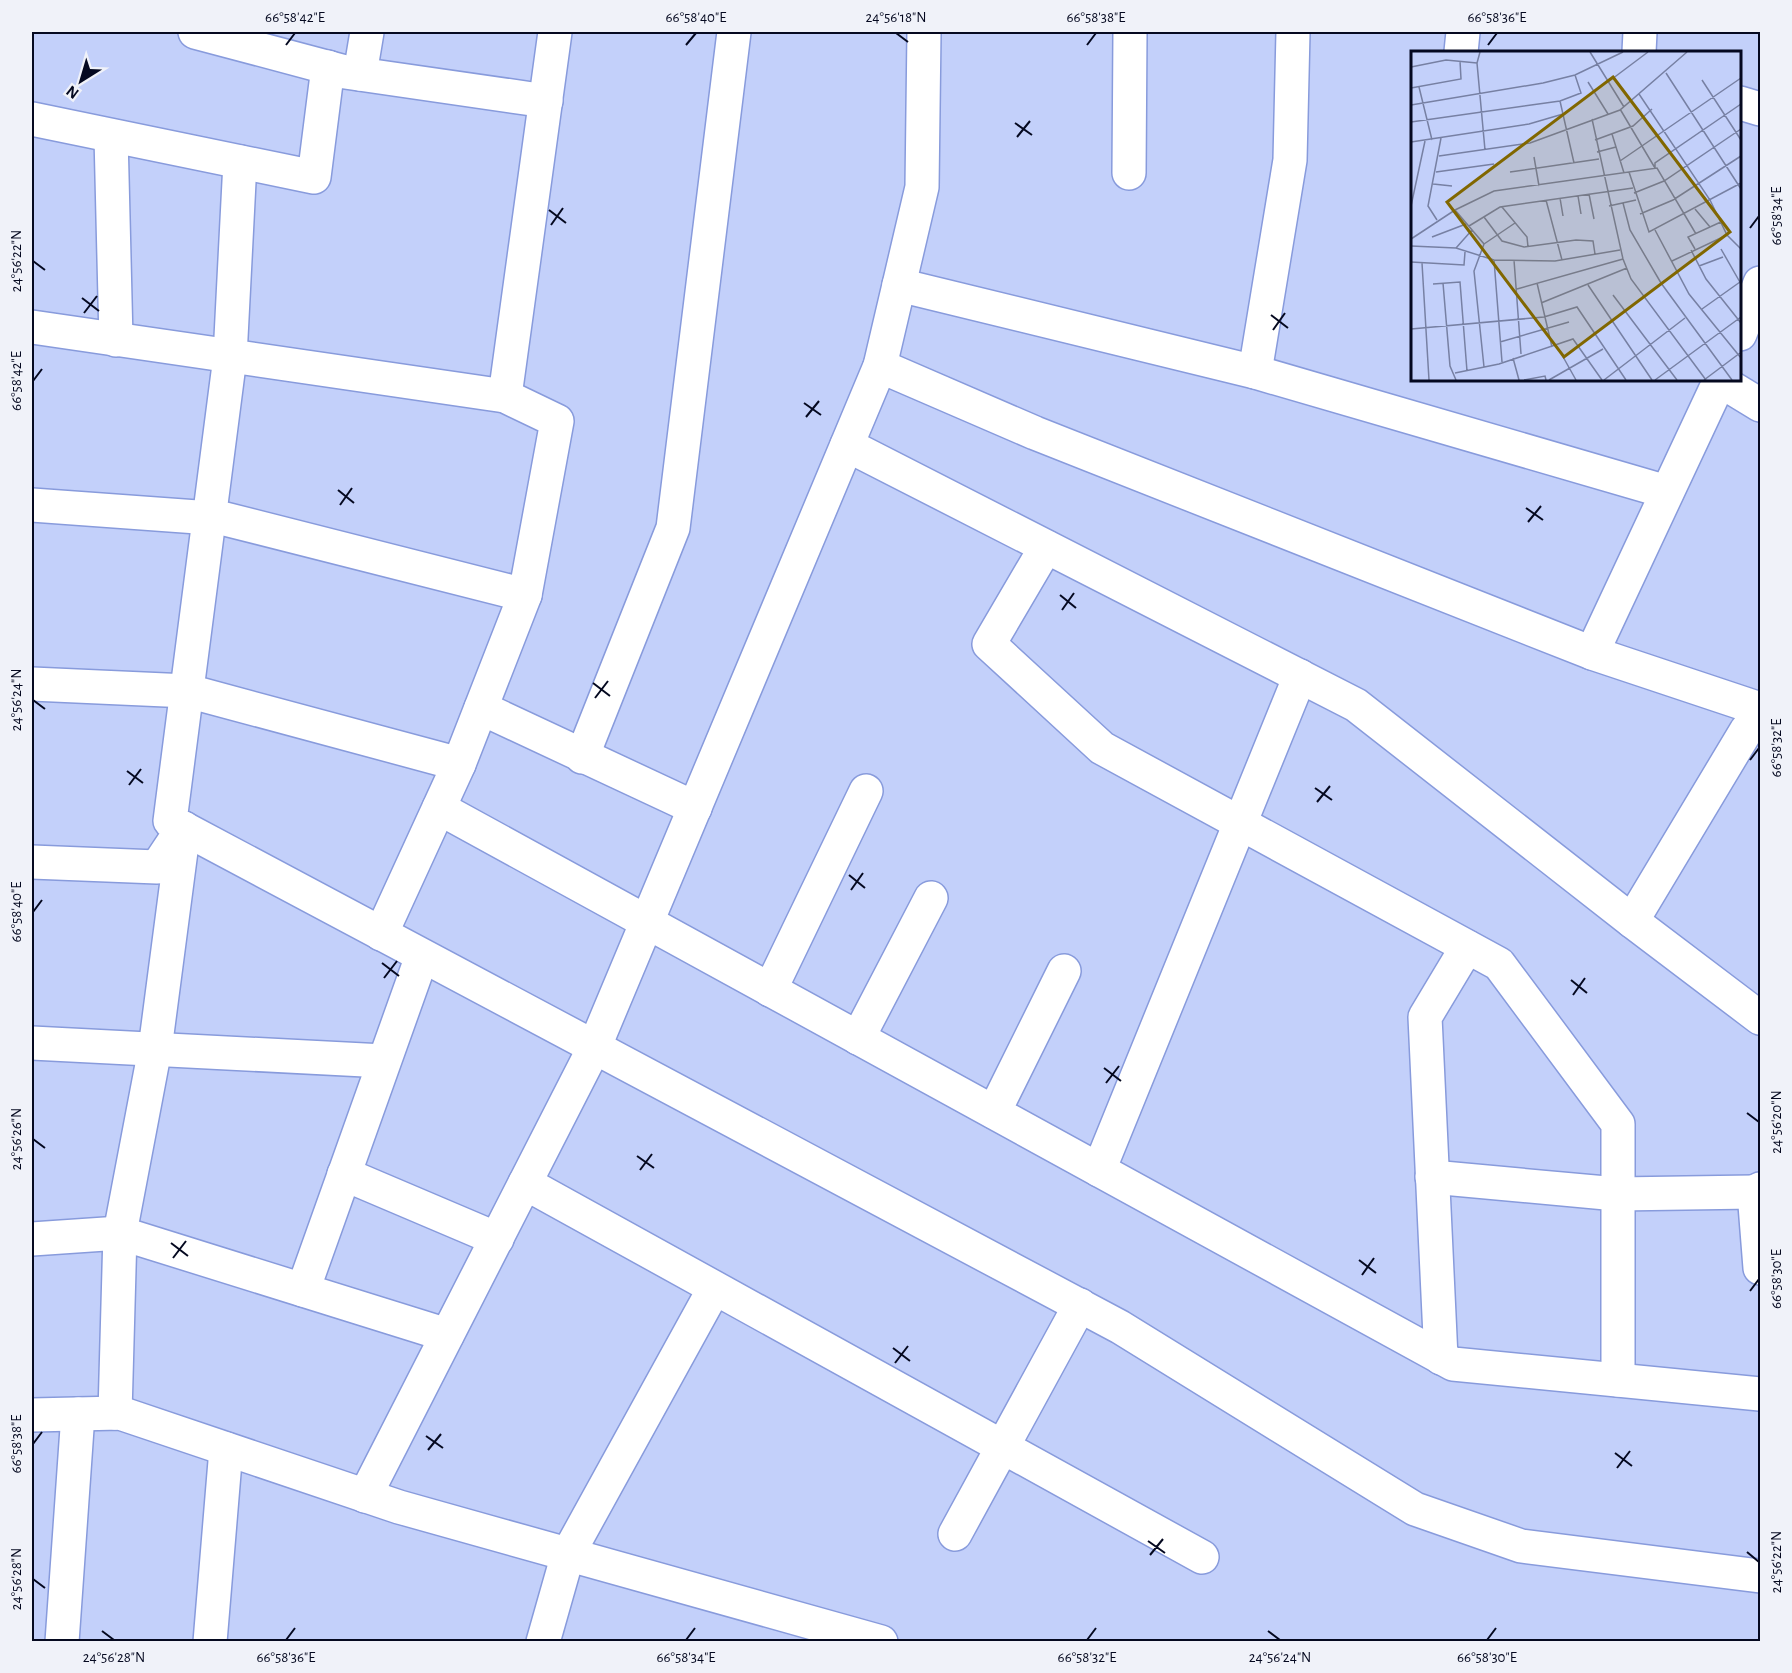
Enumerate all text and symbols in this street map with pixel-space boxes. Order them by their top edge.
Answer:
text: 66°58'42"E [265,10,325,25]
text: 66°58'40"E [666,10,726,25]
text: 24°56'18"N [866,10,926,25]
text: 66°58'38"E [1066,10,1126,25]
text: 66°58'36"E [1467,10,1527,25]
north arrow [51,51,111,111]
inset map [1411,51,1741,381]
text: N [63,82,82,102]
text: 66°58'34"E [1769,186,1784,246]
text: 24°56'22"N [9,230,24,292]
text: 66°58'42"E [9,351,24,411]
text: 24°56'24"N [9,669,24,731]
text: 66°58'32"E [1769,719,1784,777]
text: 66°58'40"E [9,882,24,942]
text: 24°56'20"N [1769,1090,1784,1154]
text: 24°56'26"N [9,1108,24,1170]
text: 66°58'30"E [1769,1249,1784,1309]
text: 66°58'38"E [9,1414,24,1474]
text: 24°56'22"N [1769,1531,1784,1593]
text: 24°56'28"N [9,1548,24,1610]
text: 24°56'28"N [83,1650,145,1665]
text: 66°58'36"E [256,1650,316,1665]
text: 66°58'34"E [656,1650,716,1665]
text: 66°58'32"E [1058,1650,1116,1665]
text: 24°56'24"N [1249,1650,1311,1665]
text: 66°58'30"E [1457,1650,1517,1665]

